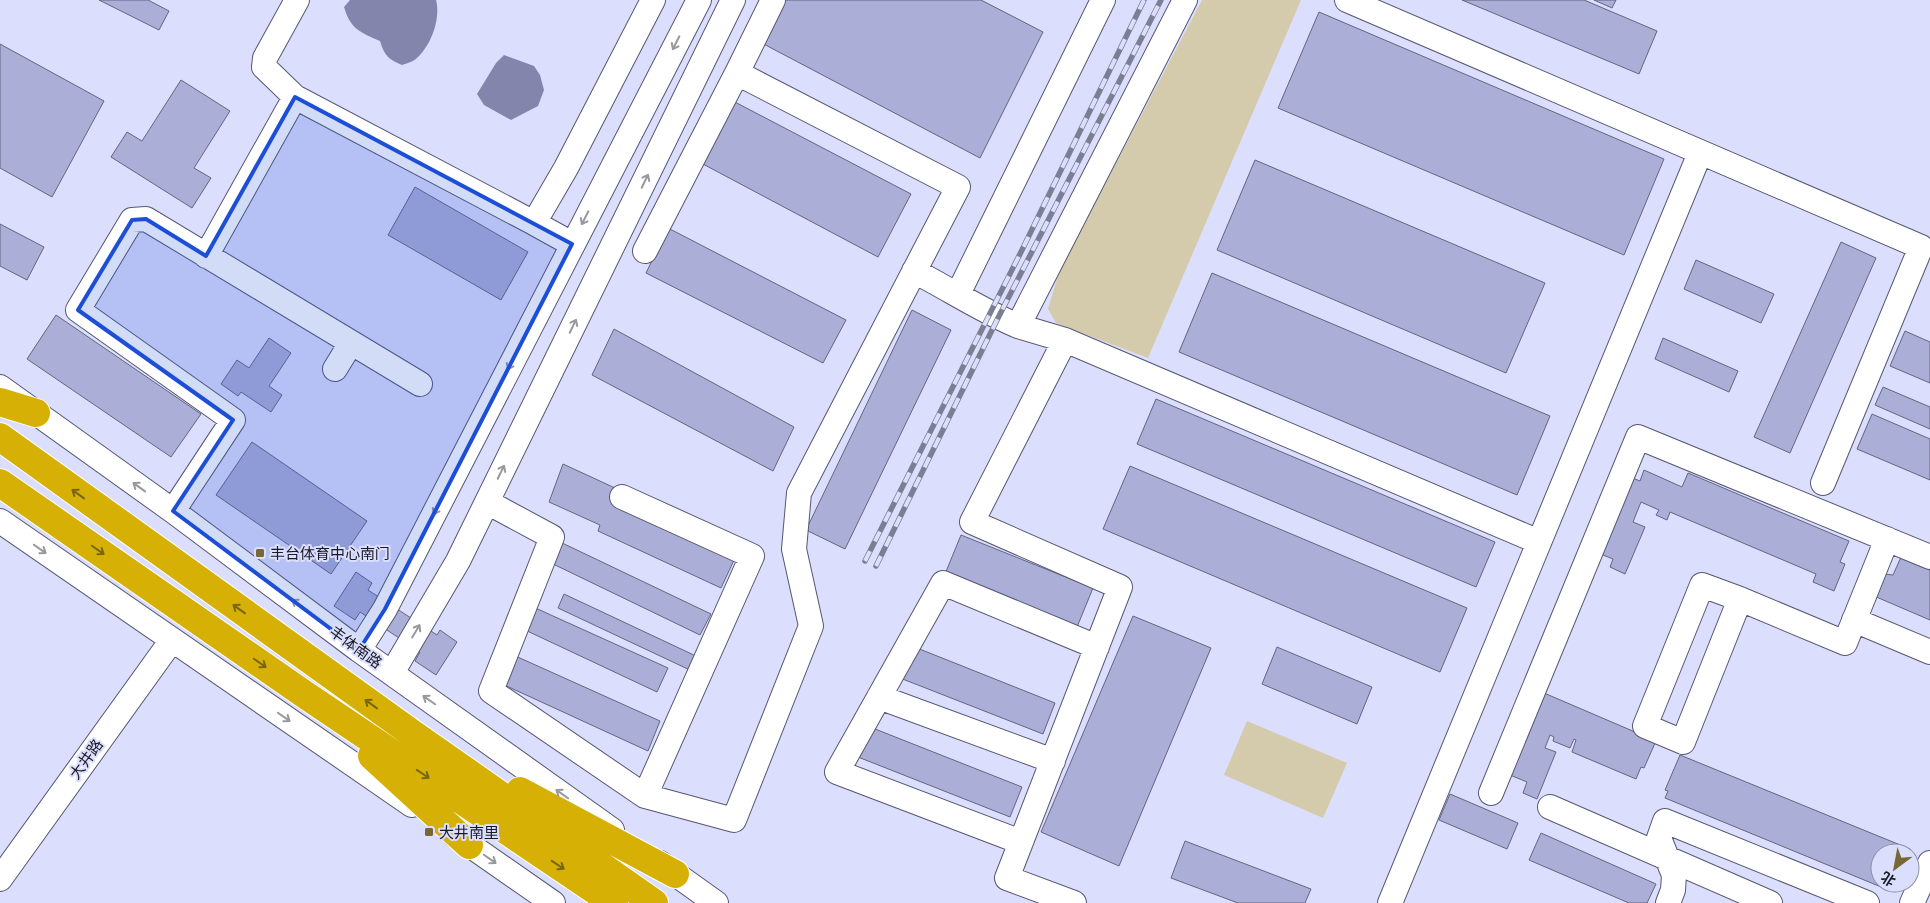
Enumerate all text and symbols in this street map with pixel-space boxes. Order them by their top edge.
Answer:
one-way arrow [671,35,680,50]
one-way arrow [640,173,650,188]
one-way arrow [580,211,590,226]
one-way arrow [568,319,578,334]
one-way arrow [506,355,515,370]
one-way arrow [497,465,507,480]
one-way arrow [132,482,146,492]
one-way arrow [72,488,86,499]
one-way arrow [432,500,442,515]
one-way arrow [33,543,47,554]
place label: 丰台体育中心南门 [270,544,390,563]
one-way arrow [90,545,104,555]
marker: 丰台体育中心南门 [254,547,266,559]
one-way arrow [291,599,305,609]
one-way arrow [232,604,246,614]
street label: 丰体南路 [326,622,386,672]
one-way arrow [411,624,421,638]
one-way arrow [253,658,267,668]
one-way arrow [423,694,436,705]
one-way arrow [365,698,378,709]
one-way arrow [277,712,291,722]
street label: 大井路 [65,735,107,783]
one-way arrow [416,769,430,779]
one-way arrow [555,789,569,799]
place label: 大井南里 [439,823,499,842]
marker: 大井南里 [423,826,435,838]
north arrow [1870,843,1920,893]
one-way arrow [482,854,496,864]
one-way arrow [551,860,565,870]
text: 北 [1877,868,1899,890]

